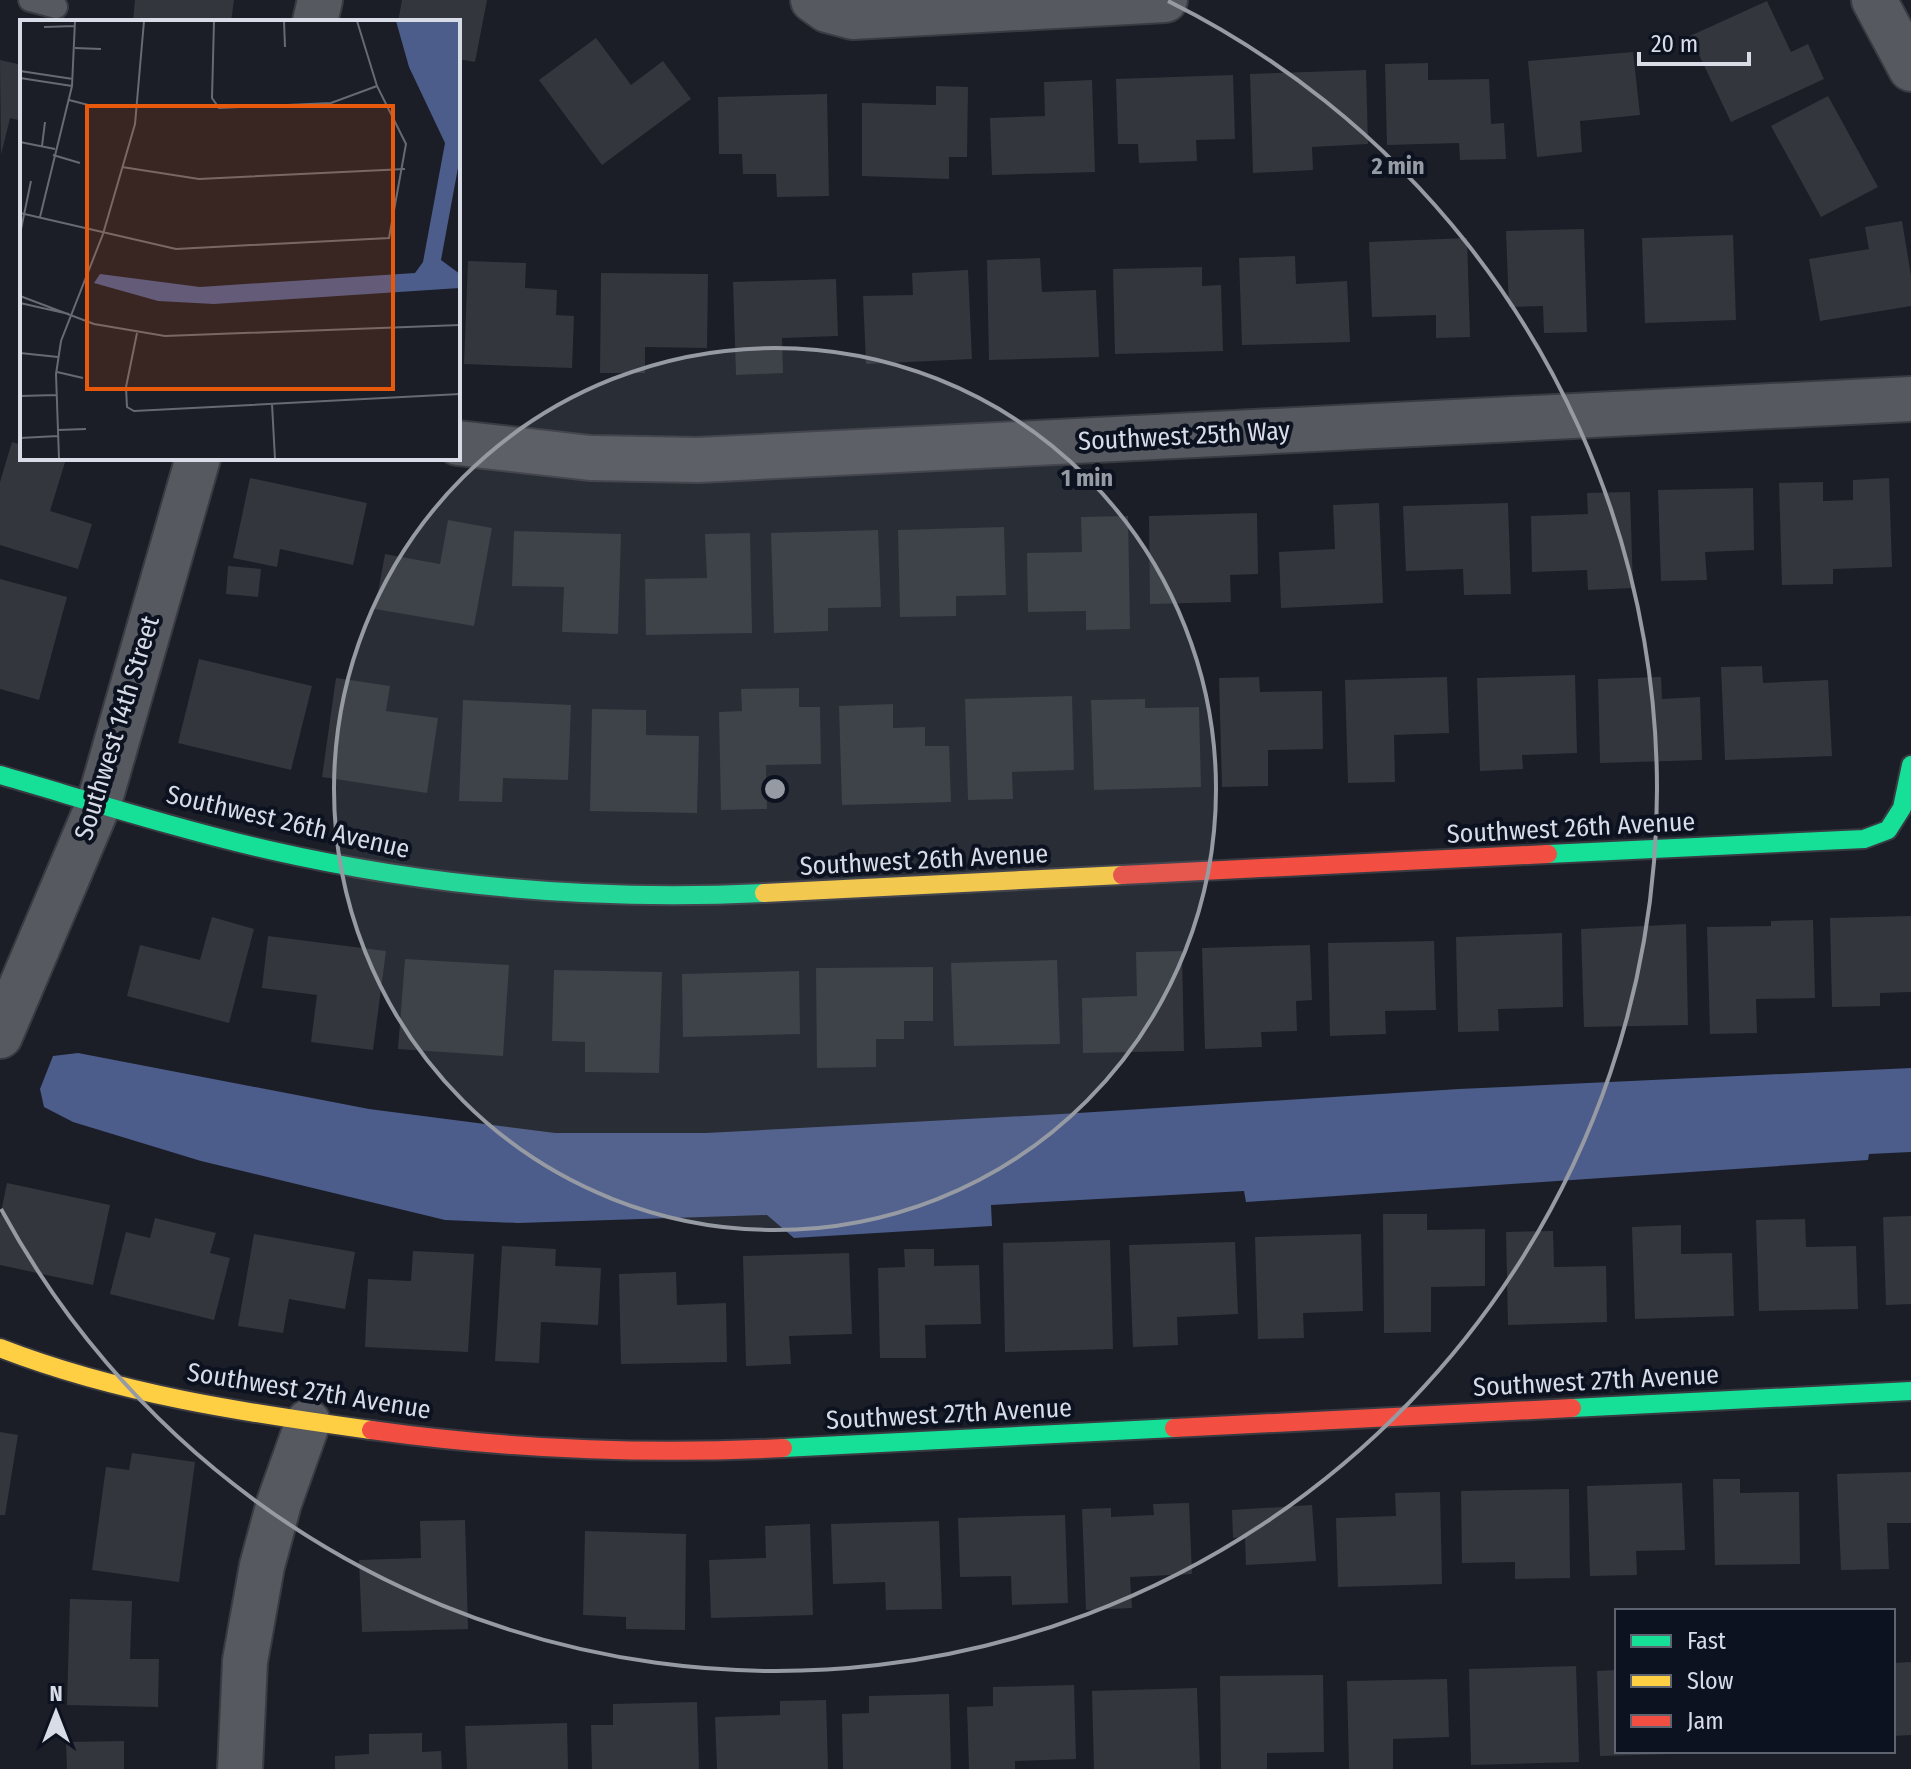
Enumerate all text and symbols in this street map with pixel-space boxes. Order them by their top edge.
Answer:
scale bar [1639,16,1749,66]
inset map [20,20,460,460]
text: 20 m [1651,30,1698,58]
text: 2 min [1370,152,1425,180]
street label: Southwest 25th Way [1077,415,1291,457]
text: 1 min [1061,464,1113,492]
street label: Southwest 14th Street [68,612,166,844]
centre of rings [761,775,789,803]
street label: Southwest 26th Avenue [163,779,413,865]
street label: Southwest 26th Avenue [1446,806,1696,850]
street label: Southwest 26th Avenue [799,838,1049,882]
street label: Southwest 27th Avenue [185,1356,433,1426]
street label: Southwest 27th Avenue [1472,1359,1720,1403]
street label: Southwest 27th Avenue [825,1392,1073,1436]
legend [1615,1609,1895,1753]
text: Fast [1687,1627,1726,1655]
text: Slow [1687,1667,1734,1695]
north arrow [16,1673,96,1753]
text: N [49,1680,63,1707]
text: Jam [1687,1707,1724,1735]

